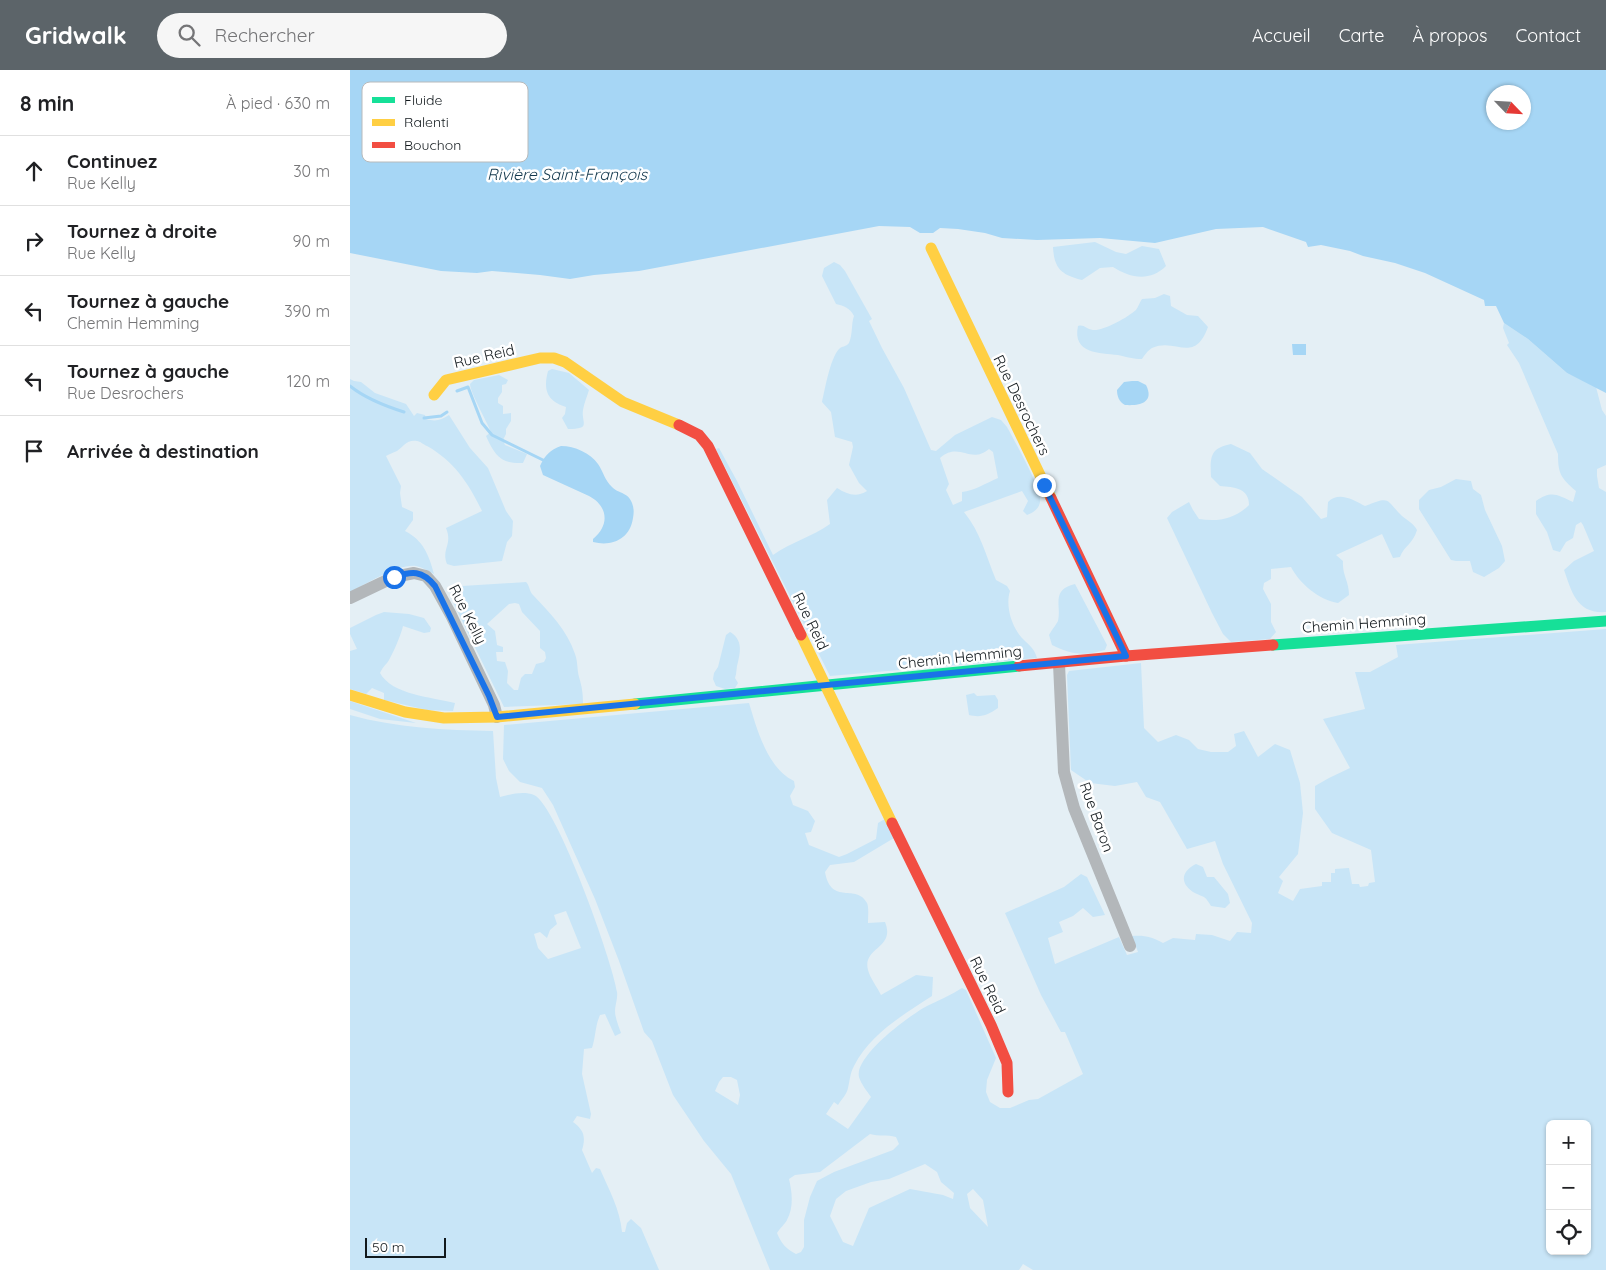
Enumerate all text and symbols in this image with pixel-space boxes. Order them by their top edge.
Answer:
search box [157,13,507,58]
text: Gridwalk [25,20,127,50]
icon: search [175,21,203,49]
text: Rechercher [215,23,315,47]
text: Accueil [1252,24,1311,47]
text: Carte [1339,24,1384,47]
text: À propos [1412,24,1488,47]
text: Contact [1516,24,1581,47]
legend [362,82,528,162]
north arrow [1486,85,1531,130]
text: 8 min [20,90,74,116]
text: Fluide [404,91,443,109]
text: À pied · 630 m [226,93,330,113]
text: Ralenti [404,113,449,131]
text: Bouchon [404,136,461,154]
text: Continuez [67,149,157,173]
icon: ahead [20,157,48,185]
text: 30 m [293,161,330,181]
water label: Rivière Saint-François [487,164,648,184]
text: Rue Kelly [67,173,136,193]
text: Tournez à droite [67,219,217,243]
icon: right [20,227,48,255]
text: 90 m [293,231,330,251]
text: Rue Kelly [67,243,136,263]
text: Tournez à gauche [67,289,229,313]
icon: left [20,297,48,325]
text: 390 m [284,301,330,321]
text: Chemin Hemming [67,313,200,333]
street label: Rue Reid [452,340,516,372]
street label: Rue Desrochers [989,352,1055,458]
text: Tournez à gauche [67,359,229,383]
icon: left [20,367,48,395]
text: 120 m [287,371,330,391]
text: Rue Desrochers [67,383,184,403]
icon: arrive [20,437,48,465]
text: Arrivée à destination [67,439,259,463]
route end [1033,474,1056,497]
route start [383,566,406,589]
street label: Rue Kelly [445,581,491,647]
street label: Rue Reid [789,589,833,653]
street label: Chemin Hemming [1301,609,1427,637]
street label: Chemin Hemming [897,641,1023,673]
street label: Rue Baron [1076,779,1118,855]
street label: Rue Reid [966,953,1010,1017]
map controls [1546,1120,1591,1255]
button: + [1546,1120,1591,1165]
button: − [1546,1165,1591,1210]
button: locate [1546,1210,1591,1255]
scale bar [365,1235,446,1258]
text: 50 m [372,1238,405,1256]

